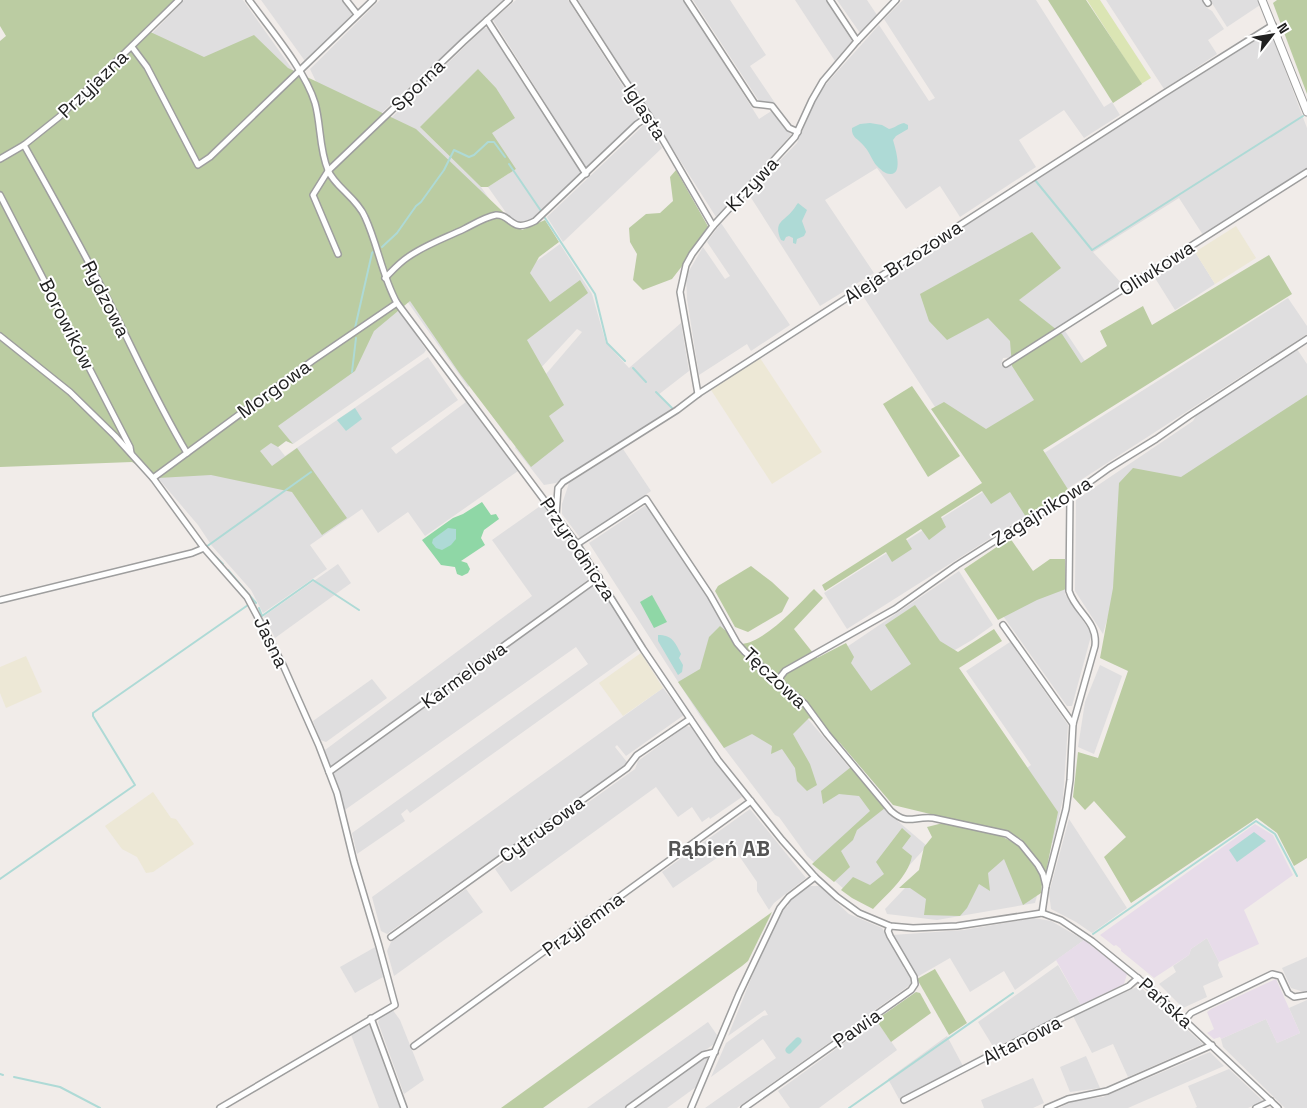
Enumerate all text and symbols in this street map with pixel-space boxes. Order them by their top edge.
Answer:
north arrow [1247,10,1297,60]
text: N [1273,20,1293,37]
street label: Przyjazna [53,44,133,124]
street label: Sporna [386,53,450,117]
street label: Iglasta [618,79,672,145]
street label: Krzywa [720,151,784,217]
street label: Aleja Brzozowa [839,214,967,310]
street label: Oliwkowa [1115,234,1199,301]
street label: Rydzowa [76,256,136,342]
street label: Borowików [33,274,101,374]
street label: Morgowa [232,354,316,424]
street label: Zagajnikowa [987,470,1097,552]
street label: Przyrodnicza [534,493,622,605]
street label: Jasna [248,612,294,672]
street label: Karmelowa [416,636,512,714]
street label: Tęczowa [738,642,812,714]
street label: Cytrusowa [495,790,589,868]
district label: Rąbień AB [668,835,770,862]
street label: Przyjemna [537,886,629,962]
street label: Pańska [1134,972,1198,1034]
street label: Pawia [828,1003,886,1053]
street label: Altanowa [978,1009,1066,1071]

